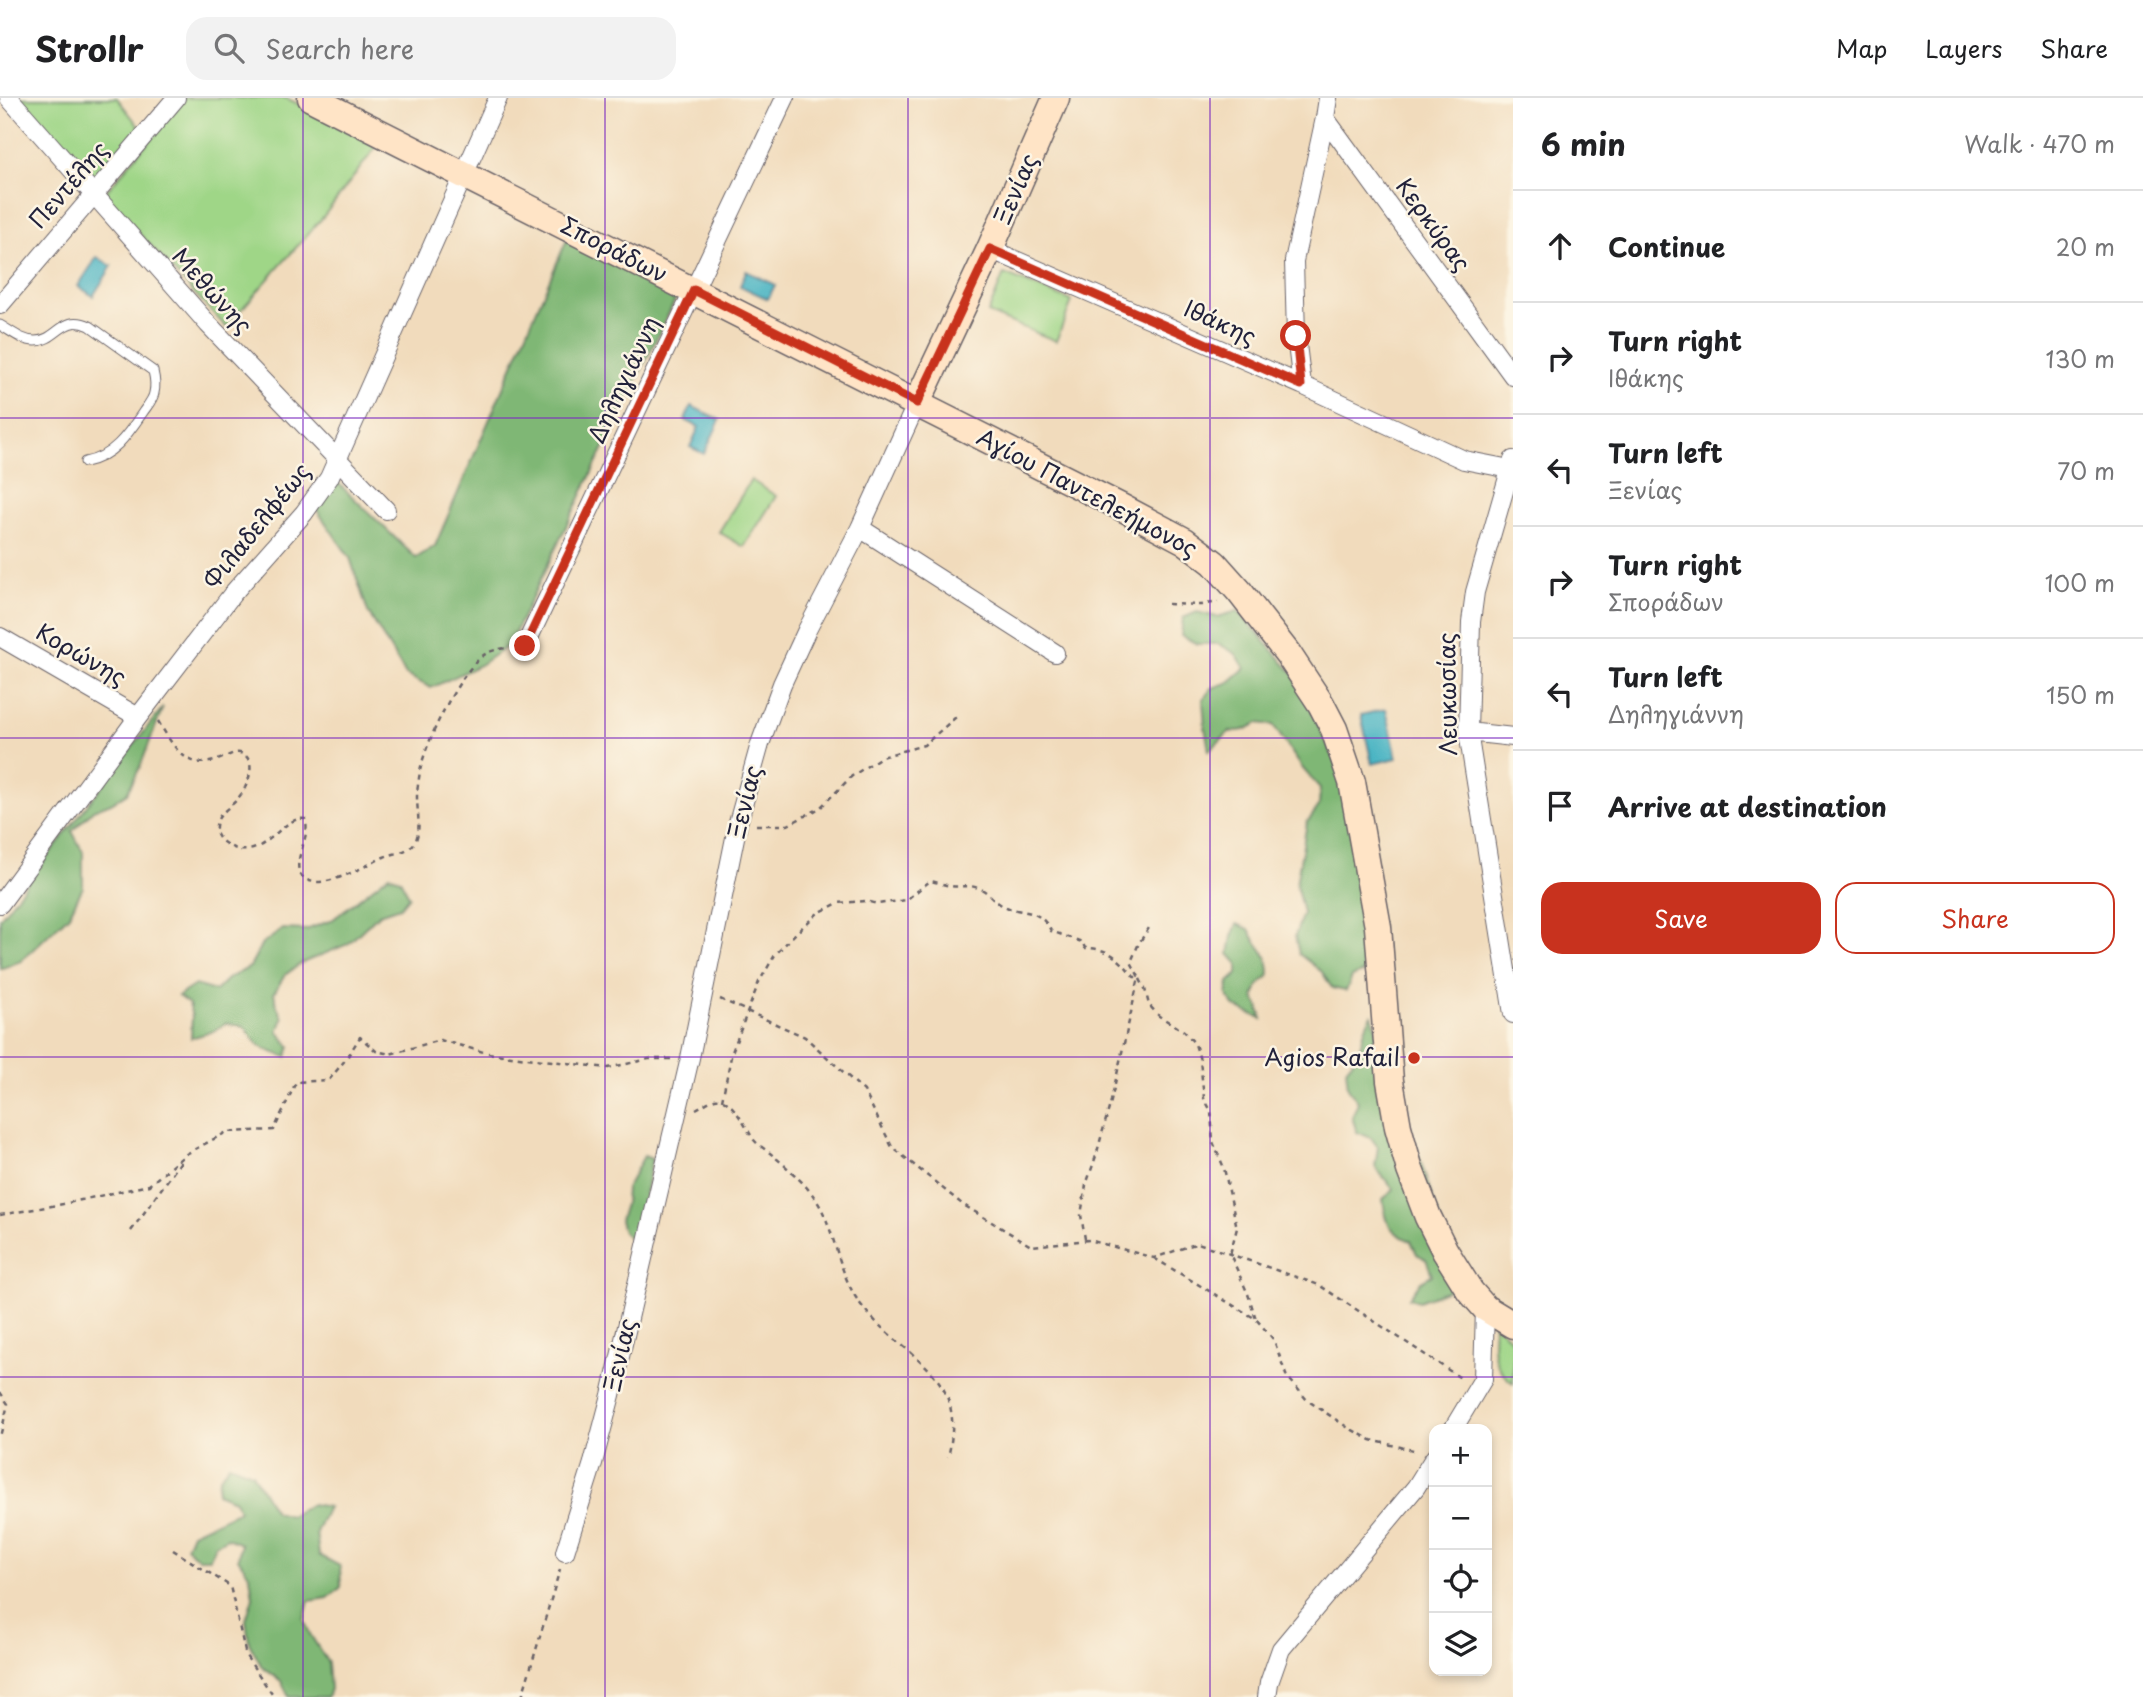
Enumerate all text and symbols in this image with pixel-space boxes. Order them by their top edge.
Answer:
search box [186,17,676,80]
text: Strollr [35,23,144,73]
icon: search [210,29,248,67]
text: Search here [266,29,414,68]
text: Map [1836,30,1887,66]
text: Layers [1925,30,2002,66]
text: Share [2040,30,2108,66]
text: 6 min [1541,121,1626,166]
text: Walk · 470 m [1964,126,2115,161]
street label: Πεντέλης [20,132,116,236]
street label: Ξενίας [984,147,1046,229]
street label: Κερκύρας [1388,170,1480,278]
street label: Σποράδων [555,207,674,291]
icon: ahead [1541,227,1579,265]
text: Continue [1608,227,1725,266]
text: 20 m [2056,229,2115,264]
street label: Μεθώνης [165,239,262,341]
street label: Ιθάκης [1179,290,1263,353]
street label: Δηληγιάννη [578,310,667,448]
route start [1280,320,1311,351]
text: Turn right [1608,321,1742,360]
icon: right [1541,339,1579,377]
text: 130 m [2045,341,2115,376]
text: Ιθάκης [1608,360,1684,395]
street label: Αγίου Παντελεήμονος [971,419,1204,565]
text: Turn left [1608,433,1723,472]
icon: left [1541,451,1579,489]
text: 70 m [2057,453,2115,488]
street label: Φιλαδελφέως [194,454,318,596]
text: Ξενίας [1608,472,1682,507]
text: Turn right [1608,545,1742,584]
icon: right [1541,563,1579,601]
text: 100 m [2045,565,2115,600]
text: Σποράδων [1608,584,1724,619]
street label: Κορώνης [30,614,134,694]
route end [509,630,540,661]
street label: Λευκωσίας [1428,632,1465,756]
text: Turn left [1608,657,1723,696]
icon: left [1541,675,1579,713]
text: 150 m [2046,677,2115,712]
text: Δηληγιάννη [1608,696,1744,731]
street label: Ξενίας [718,761,770,842]
icon: arrive [1541,787,1579,825]
text: Arrive at destination [1608,787,1887,826]
button: Save [1541,882,1821,954]
button: Share [1835,882,2115,954]
place label: Agios Rafail [1265,1039,1400,1074]
marker: Agios Rafail [1406,1050,1422,1066]
street label: Ξενίας [593,1314,644,1395]
map controls [1429,1424,1492,1676]
button: + [1429,1424,1492,1487]
button: − [1429,1487,1492,1550]
button: locate [1429,1550,1492,1613]
button: layers [1429,1613,1492,1676]

